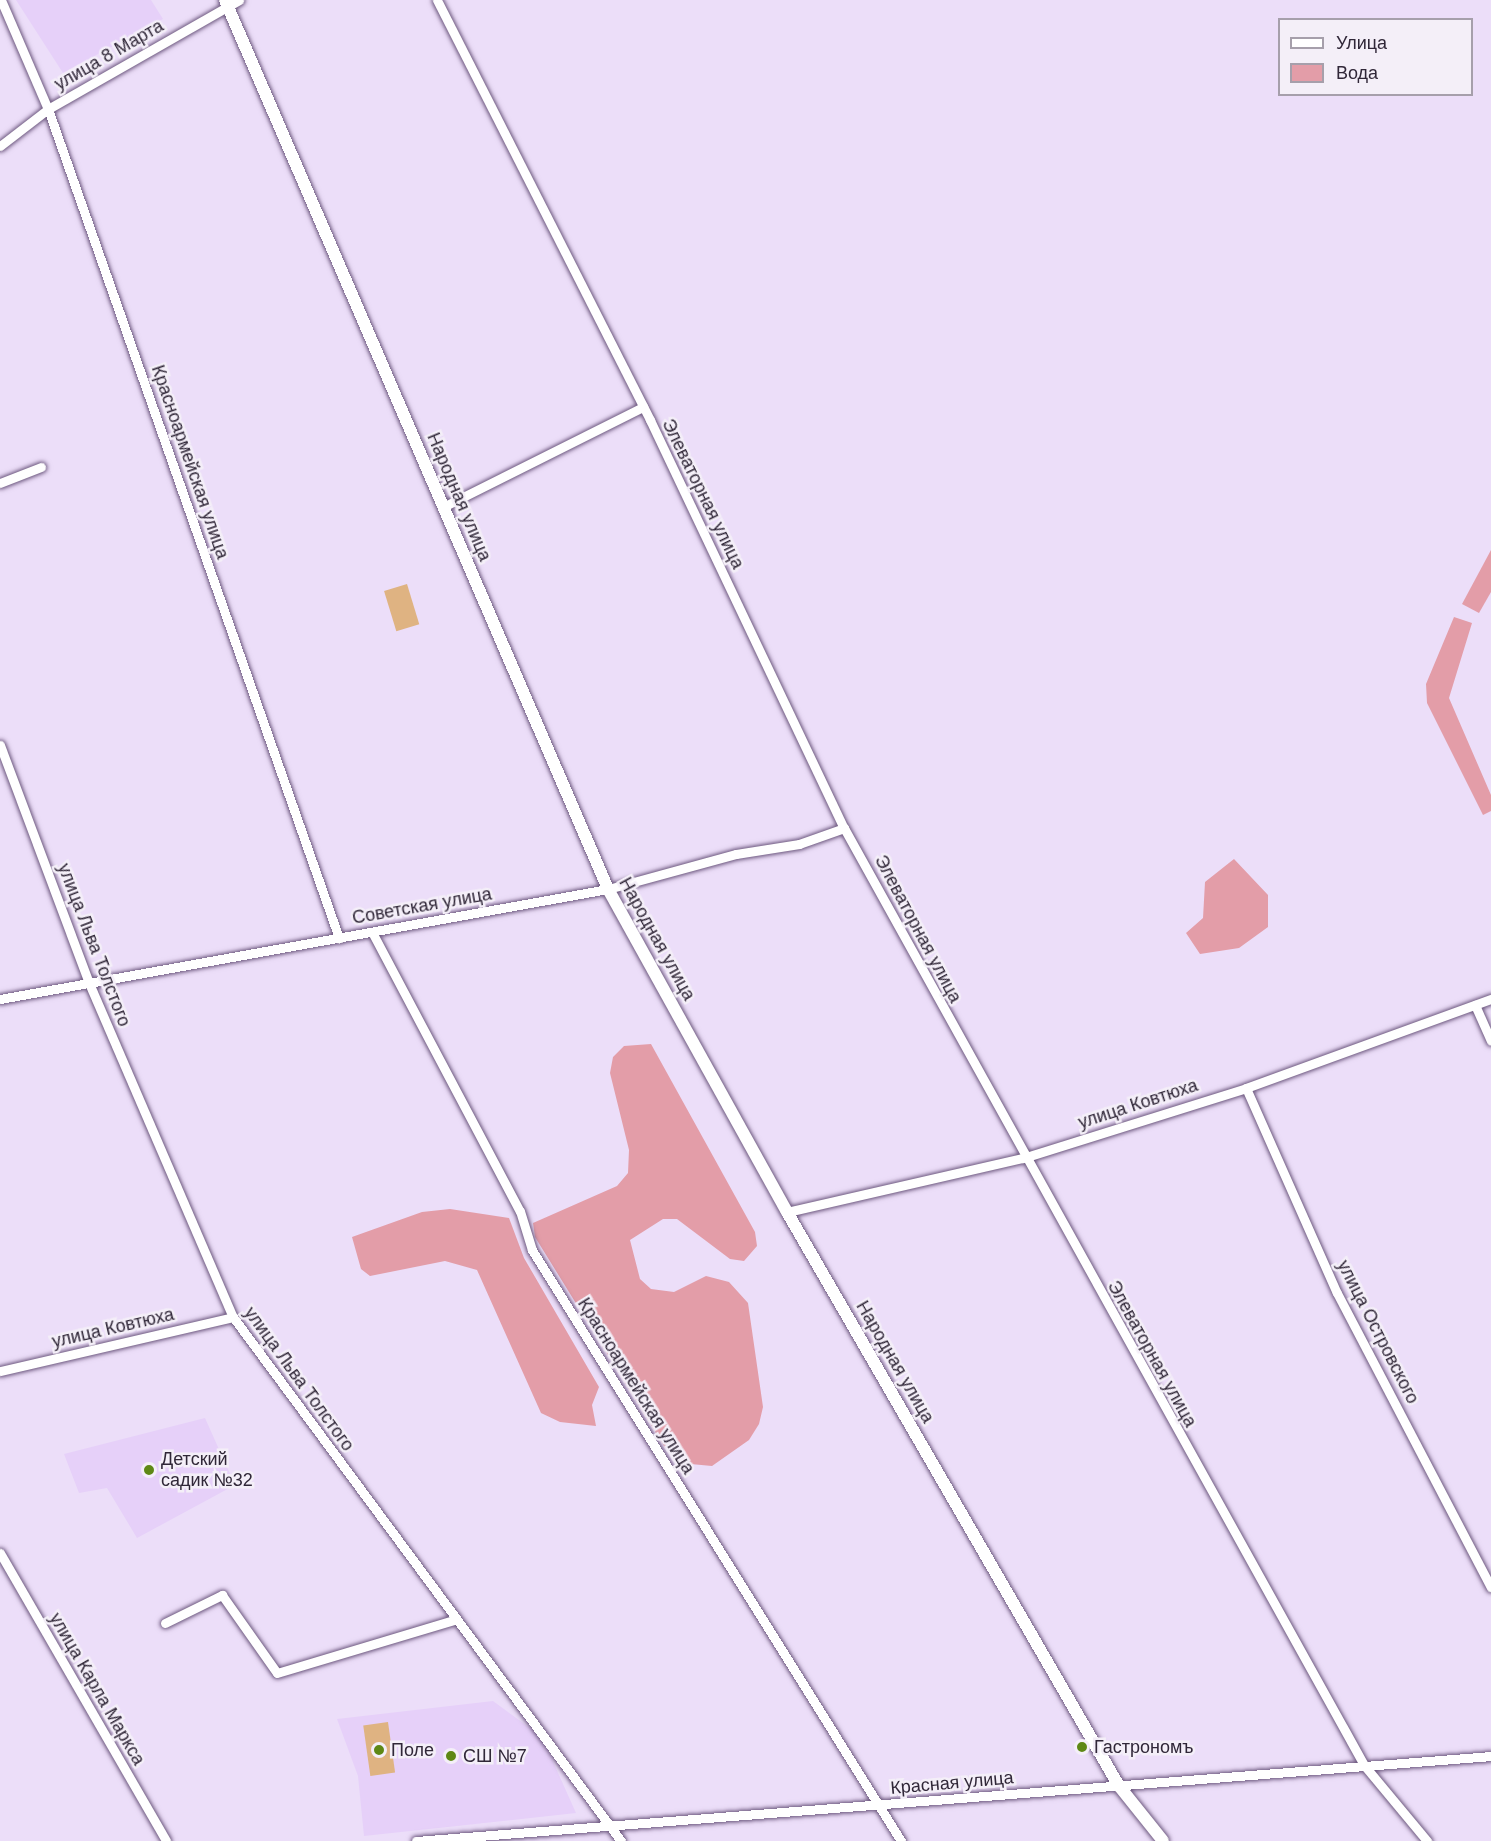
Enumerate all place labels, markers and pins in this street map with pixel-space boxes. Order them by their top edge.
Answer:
place label: Детский садик №32 [161,1449,253,1492]
marker: Детский садик №32 [142,1463,156,1477]
place label: Гастрономъ [1094,1736,1194,1758]
place label: Поле [391,1739,434,1761]
marker: Гастрономъ [1075,1740,1089,1754]
marker: Поле [372,1743,386,1757]
place label: СШ №7 [463,1745,527,1767]
marker: СШ №7 [444,1749,458,1763]

